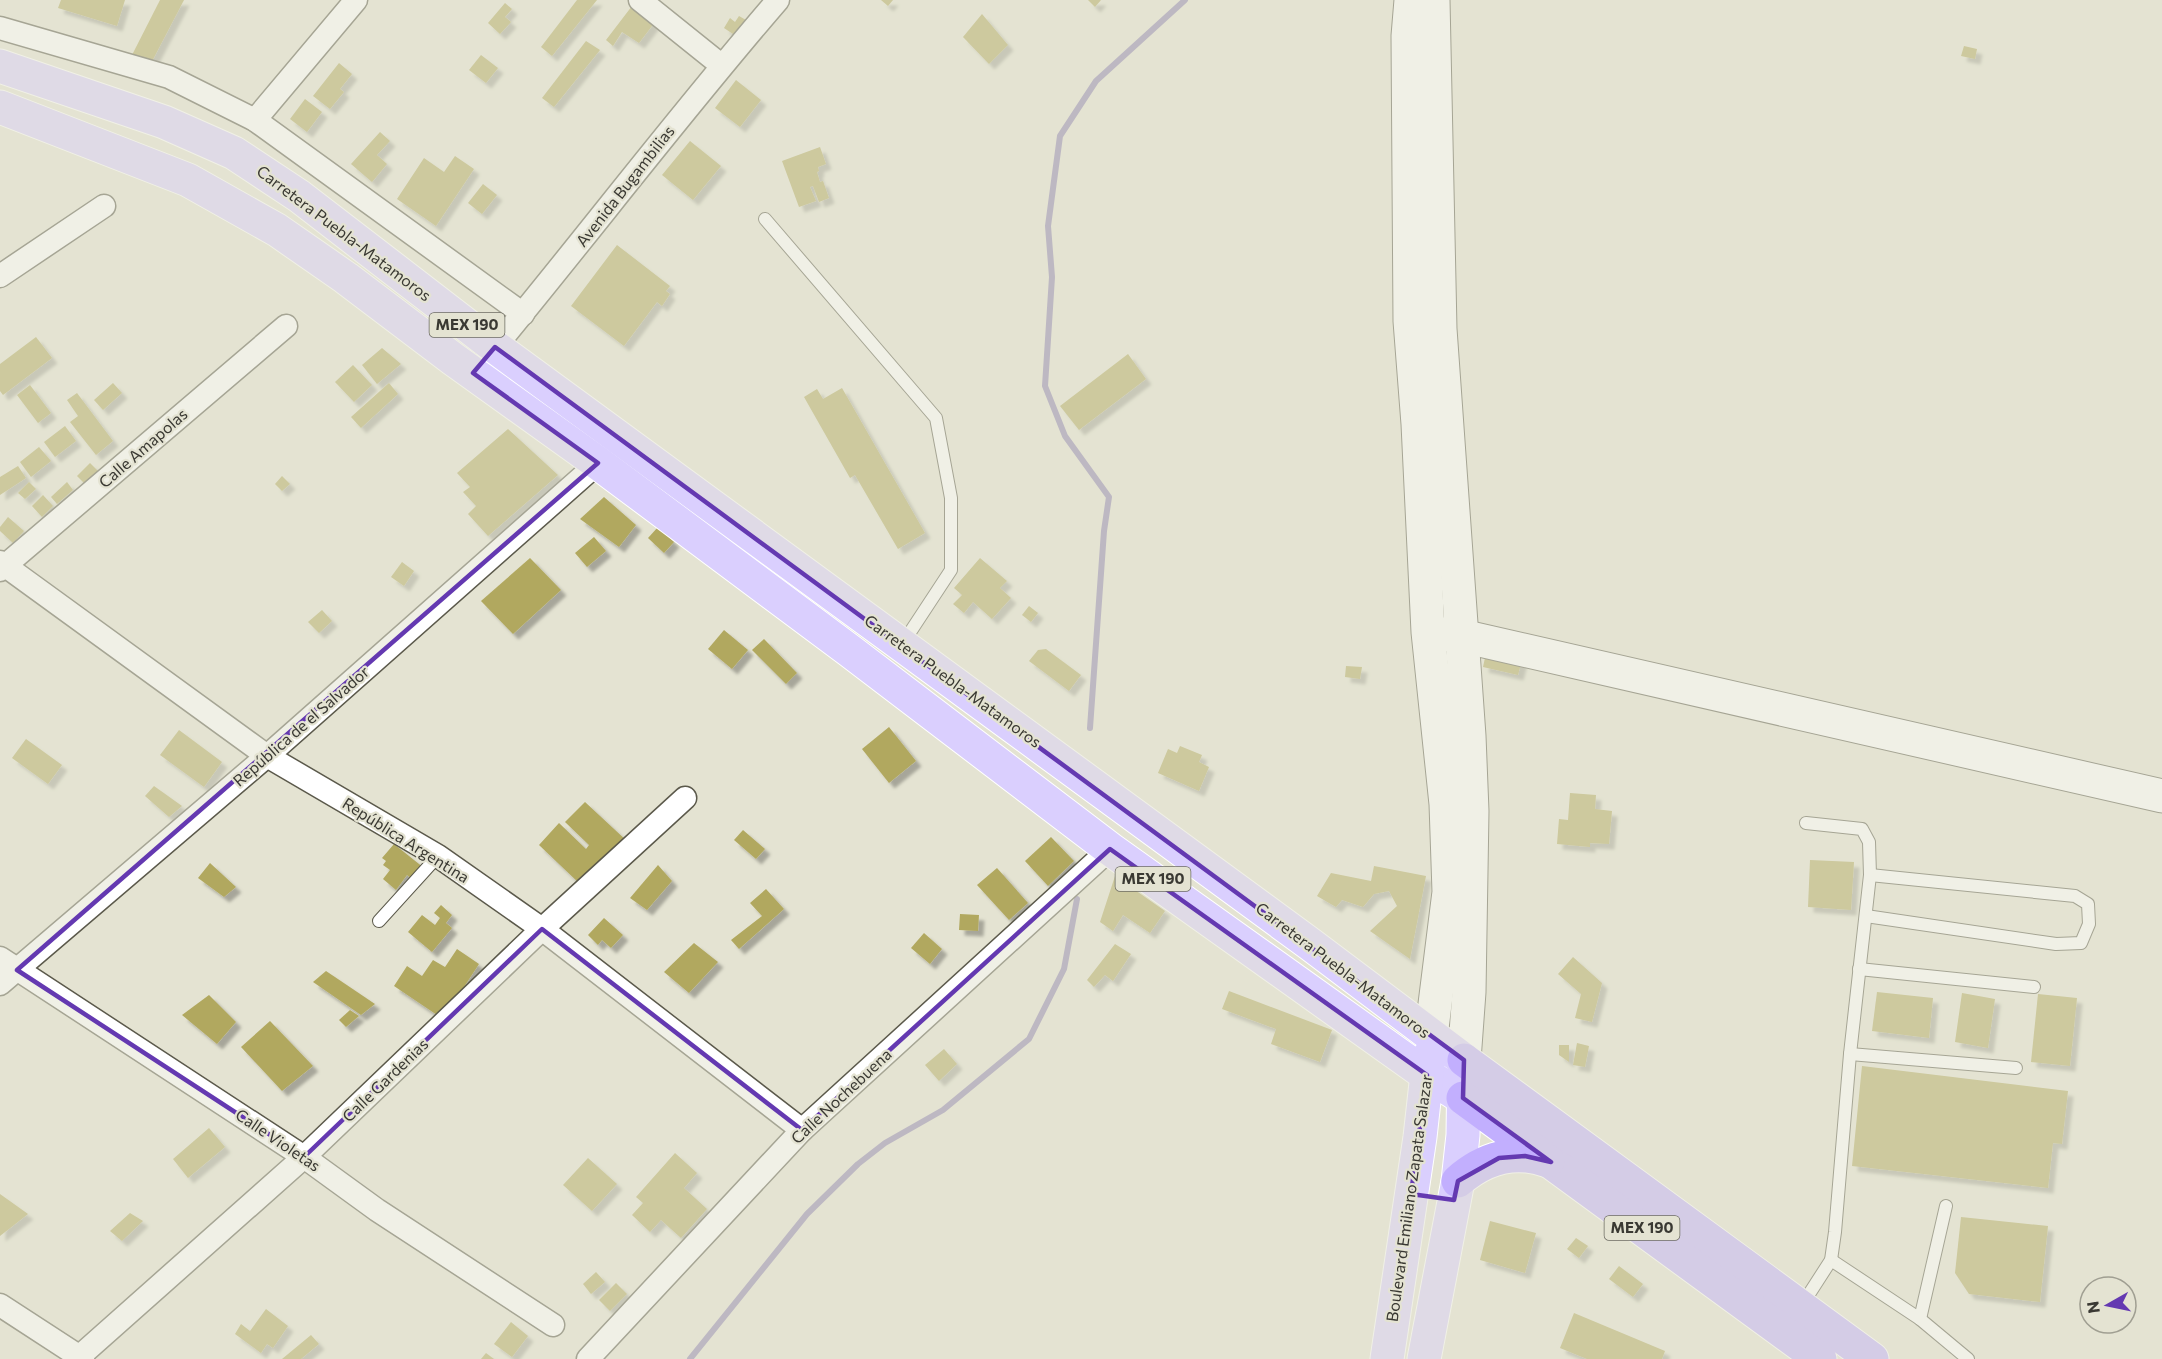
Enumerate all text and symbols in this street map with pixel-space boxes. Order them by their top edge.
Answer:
street label: Avenida Bugambilias [571,121,678,250]
street label: Carretera Puebla-Matamoros [253,161,435,304]
road number: MEX 190 [430,313,504,337]
street label: Calle Amapolas [95,404,191,491]
street label: Carretera Puebla-Matamoros [861,610,1045,751]
street label: República de el Salvador [229,661,373,790]
street label: República Argentina [339,793,473,886]
road number: MEX 190 [1116,867,1190,891]
street label: Carretera Puebla-Matamoros [1252,898,1434,1041]
street label: Calle Gardenias [338,1034,431,1125]
street label: Calle Nochebuena [786,1044,895,1147]
street label: Boulevard Emiliano Zapata Salazar [1382,1072,1435,1323]
street label: Calle Violetas [232,1104,324,1175]
road number: MEX 190 [1604,1216,1680,1240]
north arrow [2078,1275,2138,1335]
text: N [2082,1300,2103,1315]

